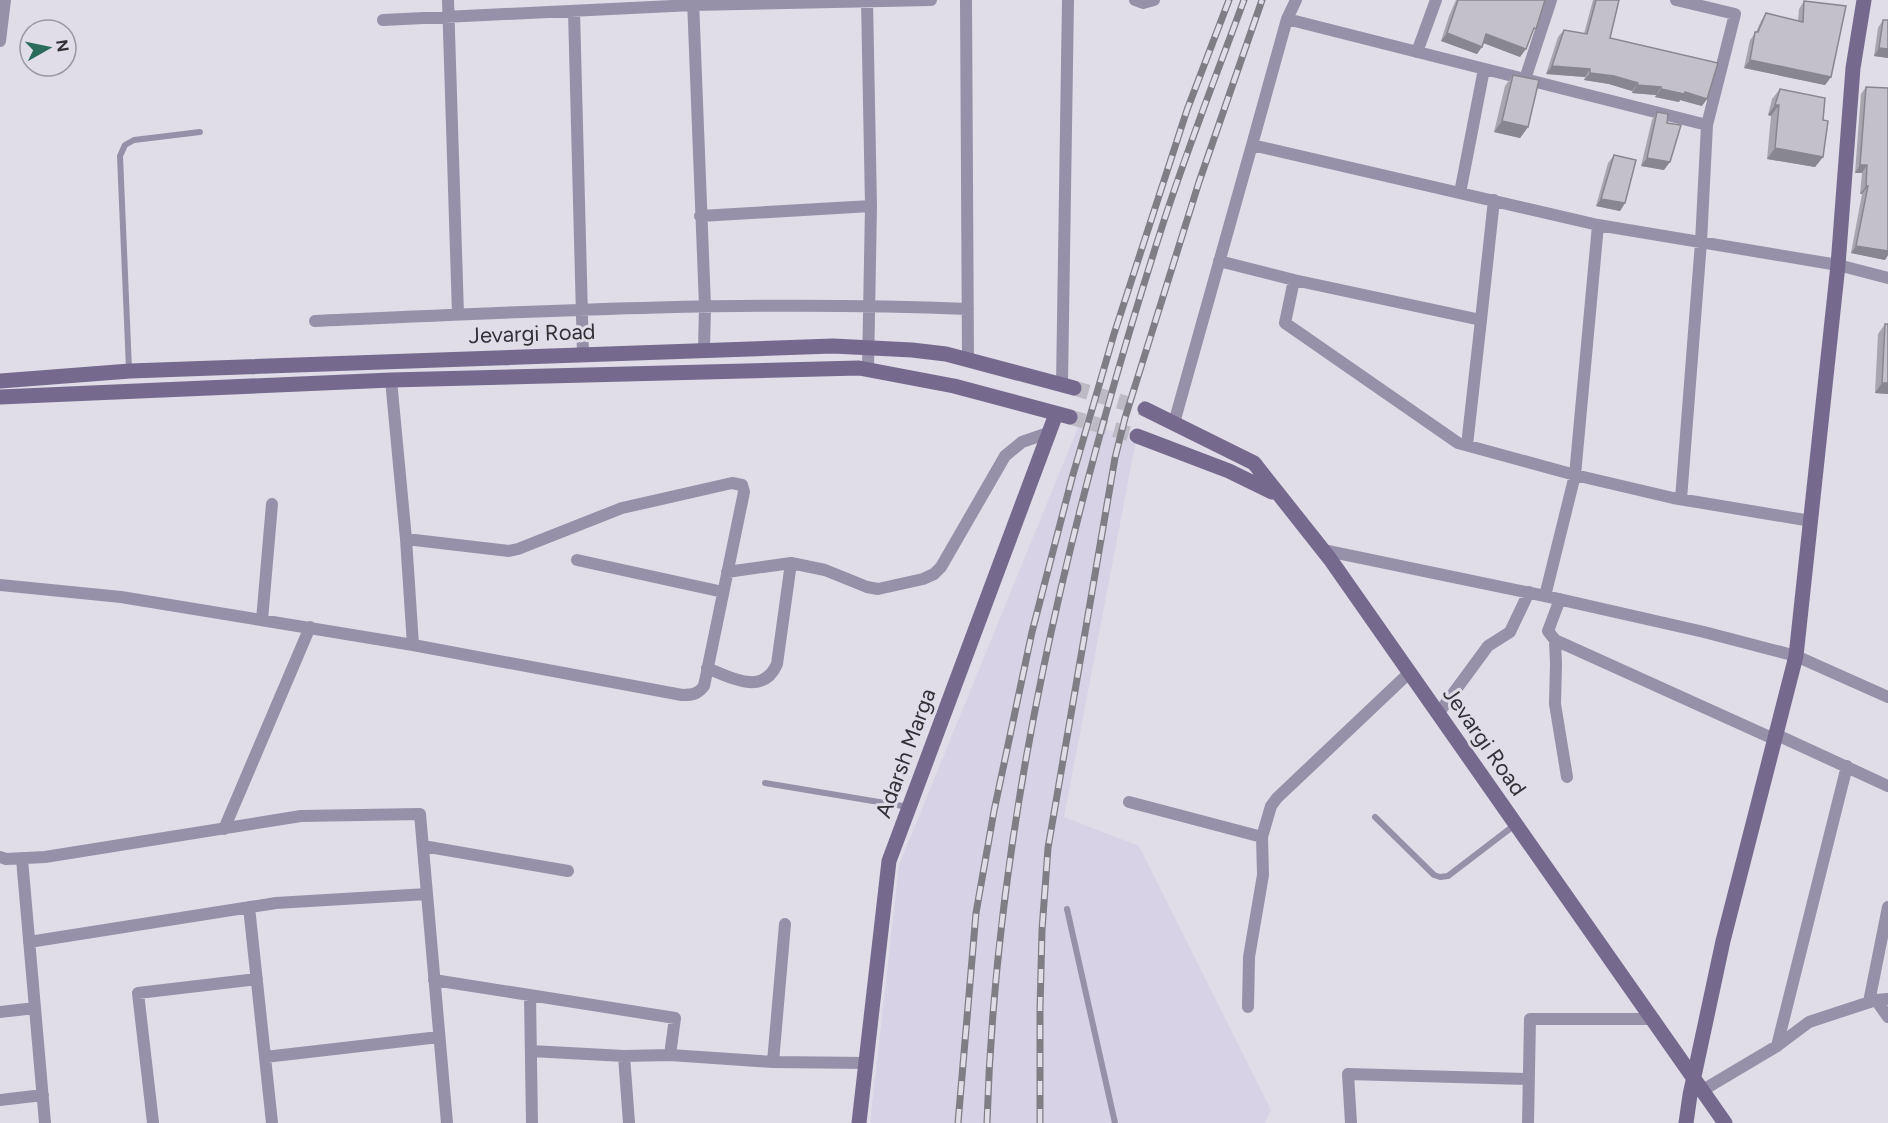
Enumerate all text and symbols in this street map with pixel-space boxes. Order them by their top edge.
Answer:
north arrow [18,18,78,78]
text: N [52,38,73,53]
street label: Jevargi Road [468,318,596,349]
street label: Jevargi Road [1437,682,1532,801]
street label: Adarsh Marga [870,685,941,822]

